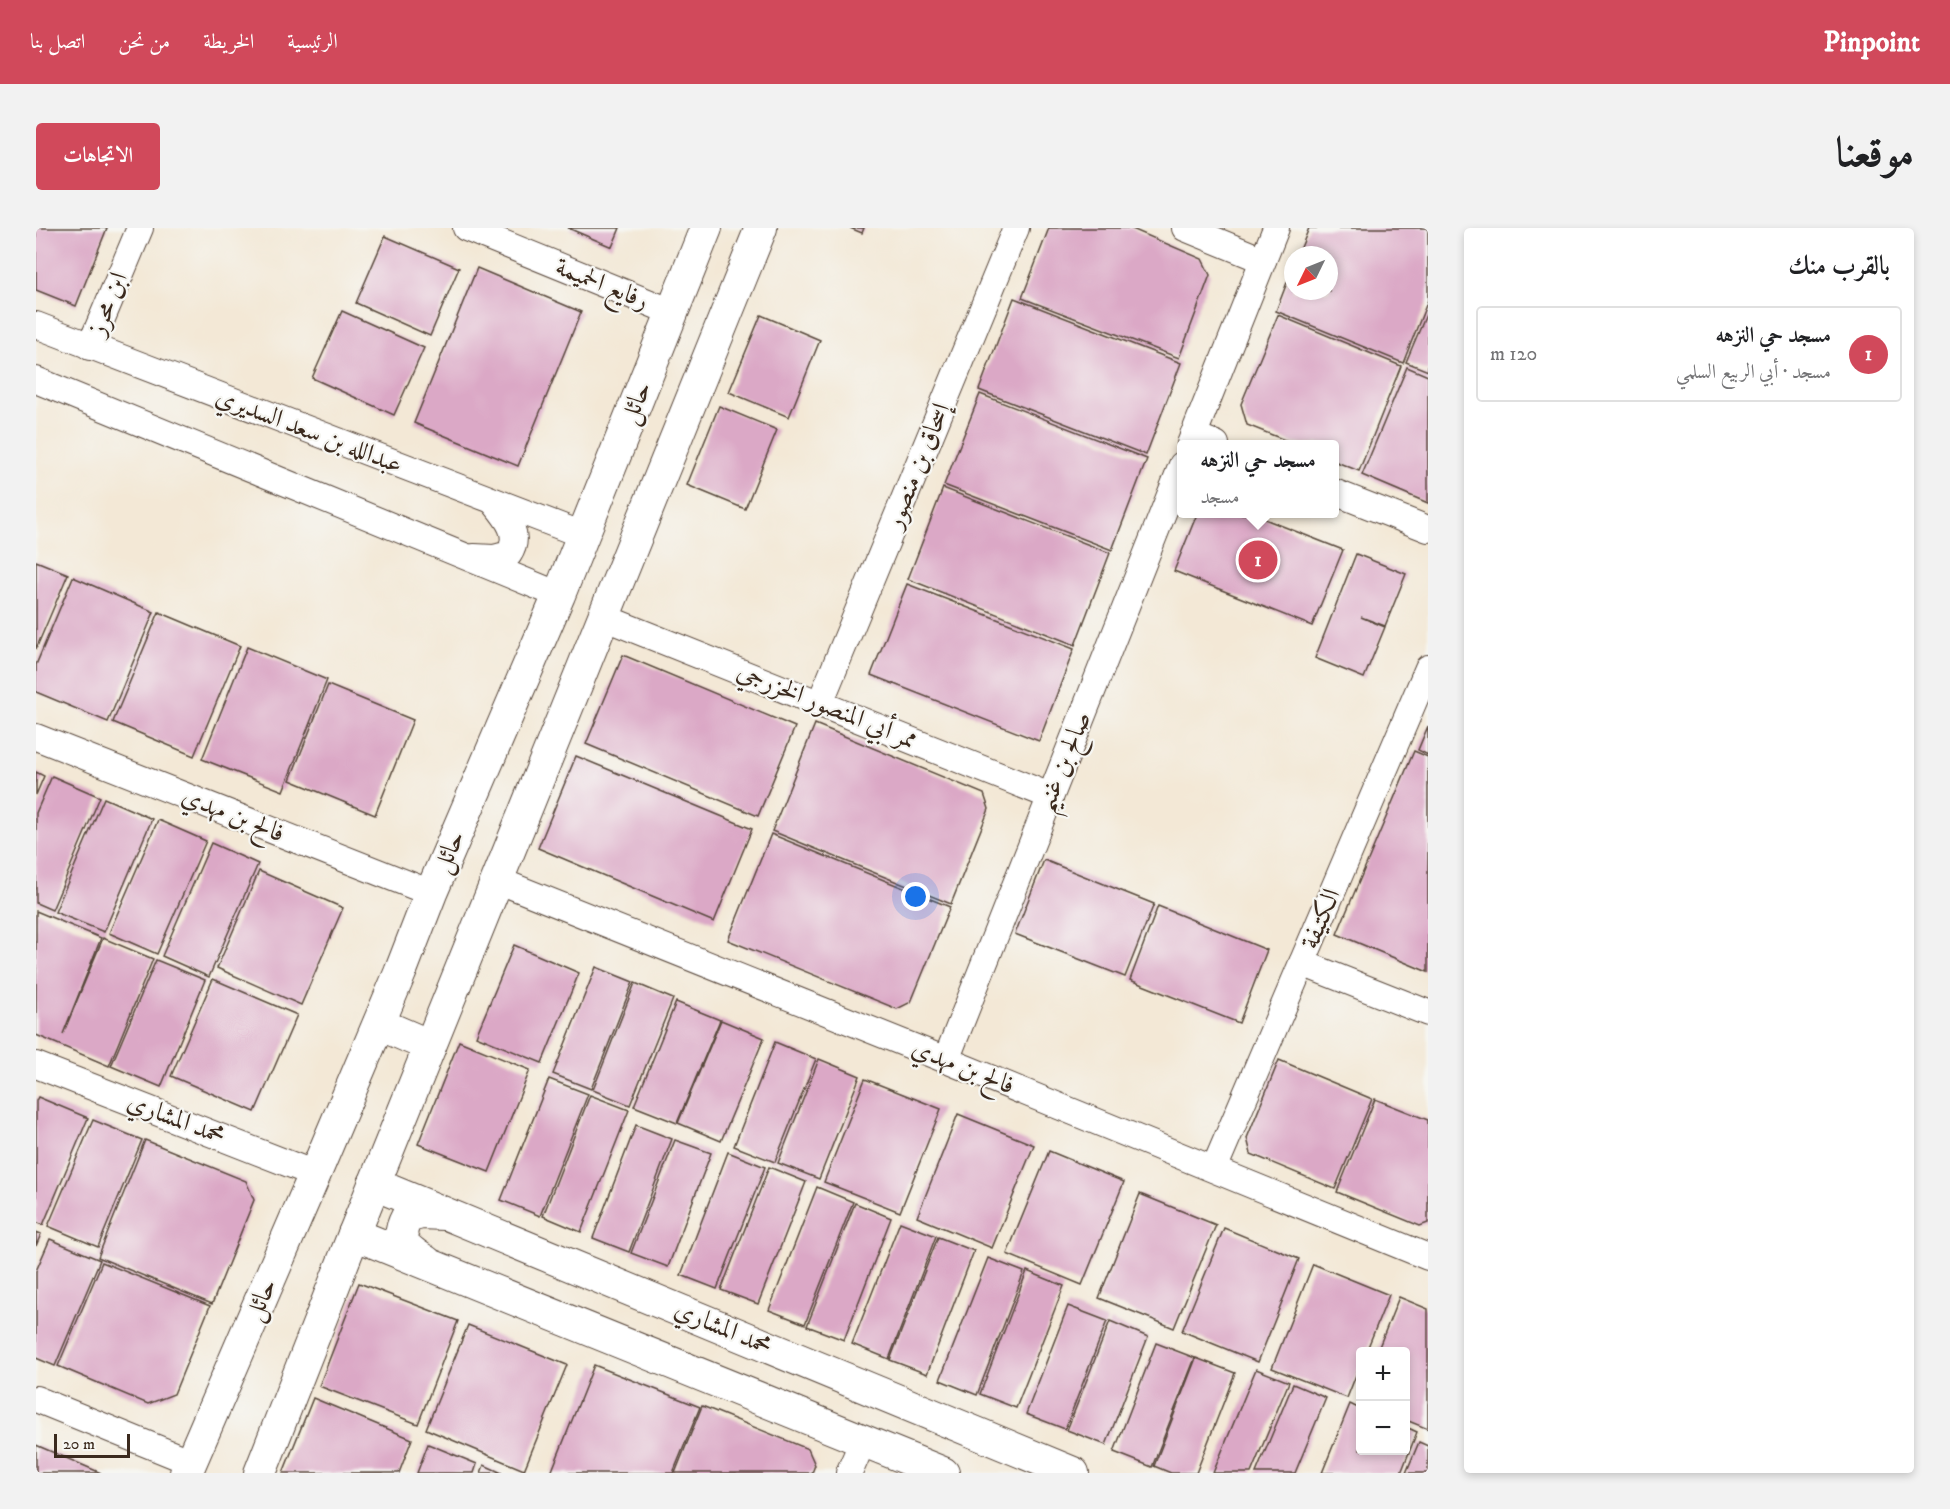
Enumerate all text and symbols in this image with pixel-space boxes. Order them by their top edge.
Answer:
text: Pinpoint [1824,25,1920,60]
text: اتصل بنا [30,29,85,55]
text: من نحن [118,29,170,55]
text: الخريطة [203,29,254,55]
text: الرئيسية [287,29,338,55]
button: الاتجاهات [36,123,160,190]
text: موقعنا [1836,128,1914,180]
north arrow [1284,246,1338,300]
street label: رفايع الحميمة [548,250,654,323]
text: بالقرب منك [1788,250,1890,283]
street label: ابن محرز [79,267,136,343]
text: مسجد حي النزهه [1715,322,1831,349]
text: 120 m [1490,342,1537,367]
text: 1 [1865,342,1872,367]
text: مسجد · أبي الربيع السلمي [1676,360,1831,385]
street label: حائل [613,377,659,429]
street label: عبدالله بن سعد السديري [210,380,407,485]
street label: إسحاق بن منصور [877,396,959,537]
popup [1177,440,1339,518]
text: مسجد حي النزهه [1200,447,1316,474]
text: مسجد [1200,485,1239,510]
pin: 1 [1238,538,1278,582]
street label: ممر أبي المنصور الخزرجي [730,653,923,761]
street label: صالح بن غنيم [1029,707,1107,820]
street label: فالح بن مهدي [175,779,289,854]
street label: حائل [425,826,473,878]
your location [901,882,930,911]
street label: الكتيفة [1294,884,1348,954]
street label: فالح بن مهدي [905,1031,1019,1106]
street label: محمد المشاري [121,1085,230,1156]
street label: حائل [237,1274,285,1326]
street label: محمد المشاري [668,1293,777,1366]
map controls [1356,1347,1410,1455]
button: + [1356,1347,1410,1401]
button: − [1356,1401,1410,1455]
scale bar [54,1431,130,1458]
text: 20 m [63,1434,95,1454]

